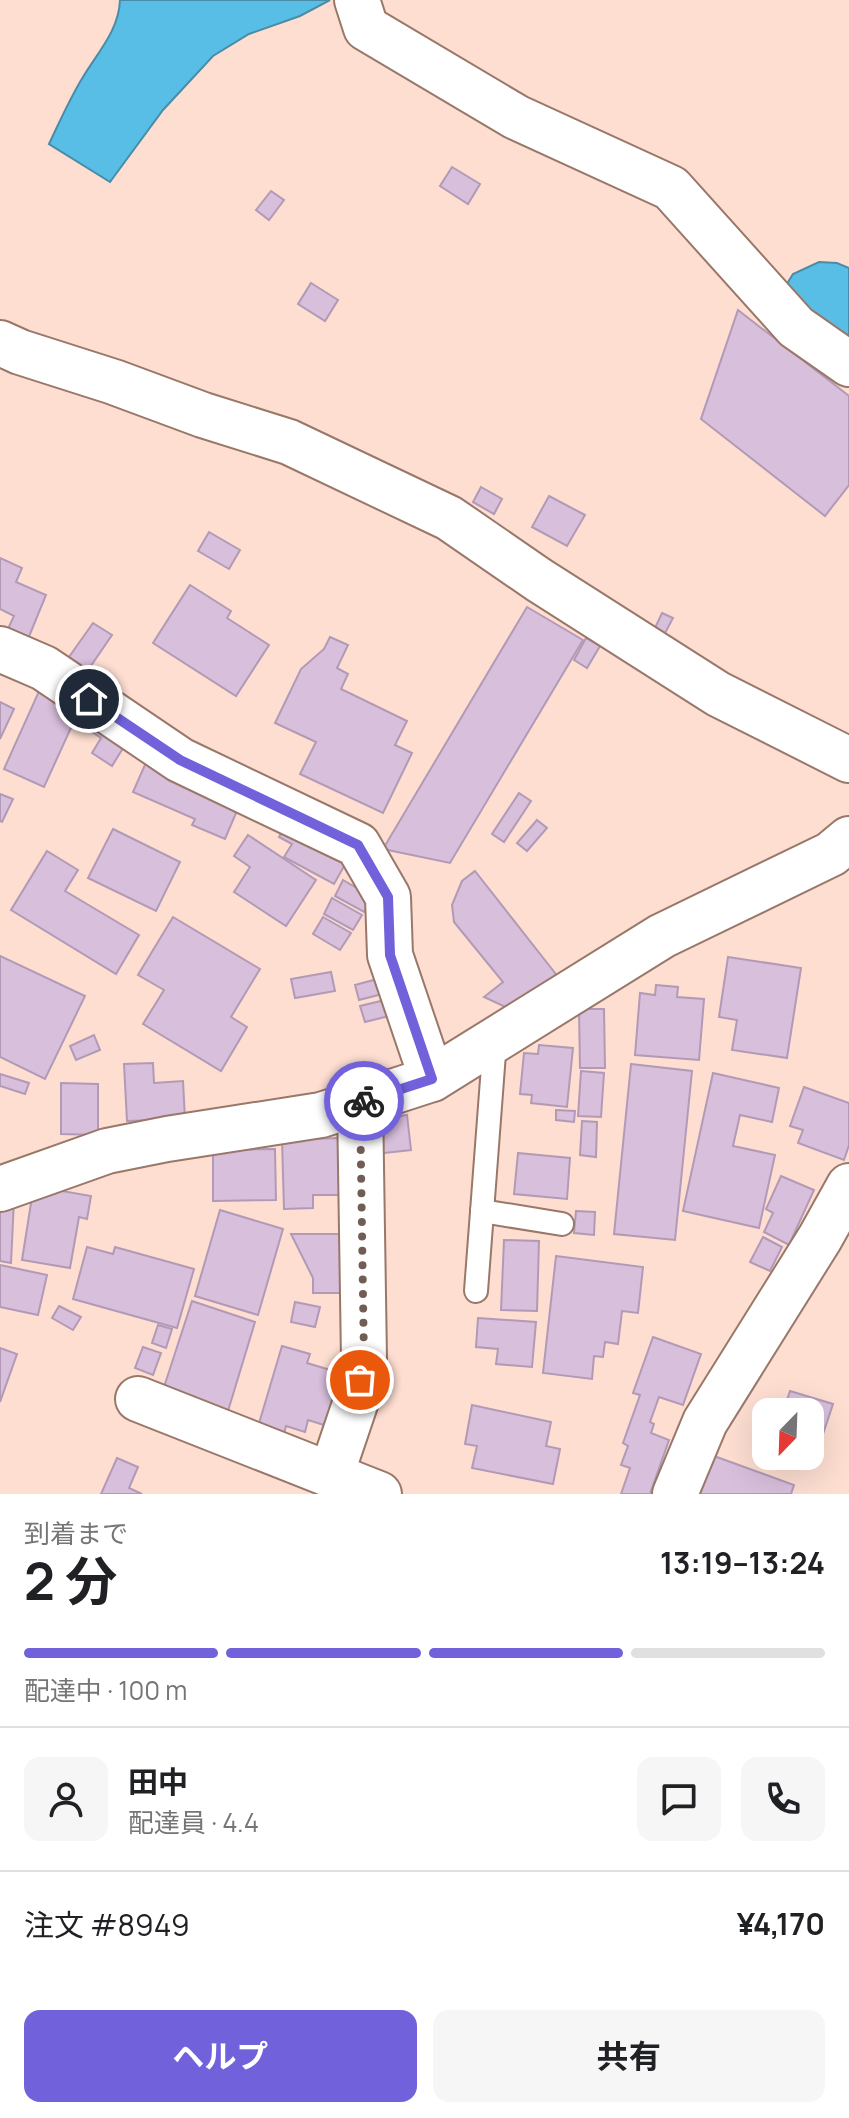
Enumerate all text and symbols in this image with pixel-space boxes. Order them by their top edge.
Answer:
pin [55,665,123,733]
icon: home [67,677,111,721]
courier [324,1061,404,1141]
icon: bike [342,1079,386,1123]
pin [326,1346,394,1414]
icon: bag [338,1358,382,1402]
north arrow [752,1398,824,1470]
map controls [752,1398,824,1470]
text: 到着まで [24,1515,128,1551]
text: 13:19–13:24 [660,1542,825,1583]
text: 2 分 [24,1545,117,1616]
text: 配達中 · 100 m [24,1672,187,1708]
button: person [24,1757,108,1841]
button: chat [637,1757,721,1841]
button: phone [741,1757,825,1841]
text: 田中 [128,1761,188,1802]
text: 配達員 · 4.4 [128,1804,259,1840]
text: ¥4,170 [737,1903,825,1944]
text: 注文 #8949 [24,1904,190,1945]
button: ヘルプ [24,2010,417,2102]
button: 共有 [433,2010,825,2102]

